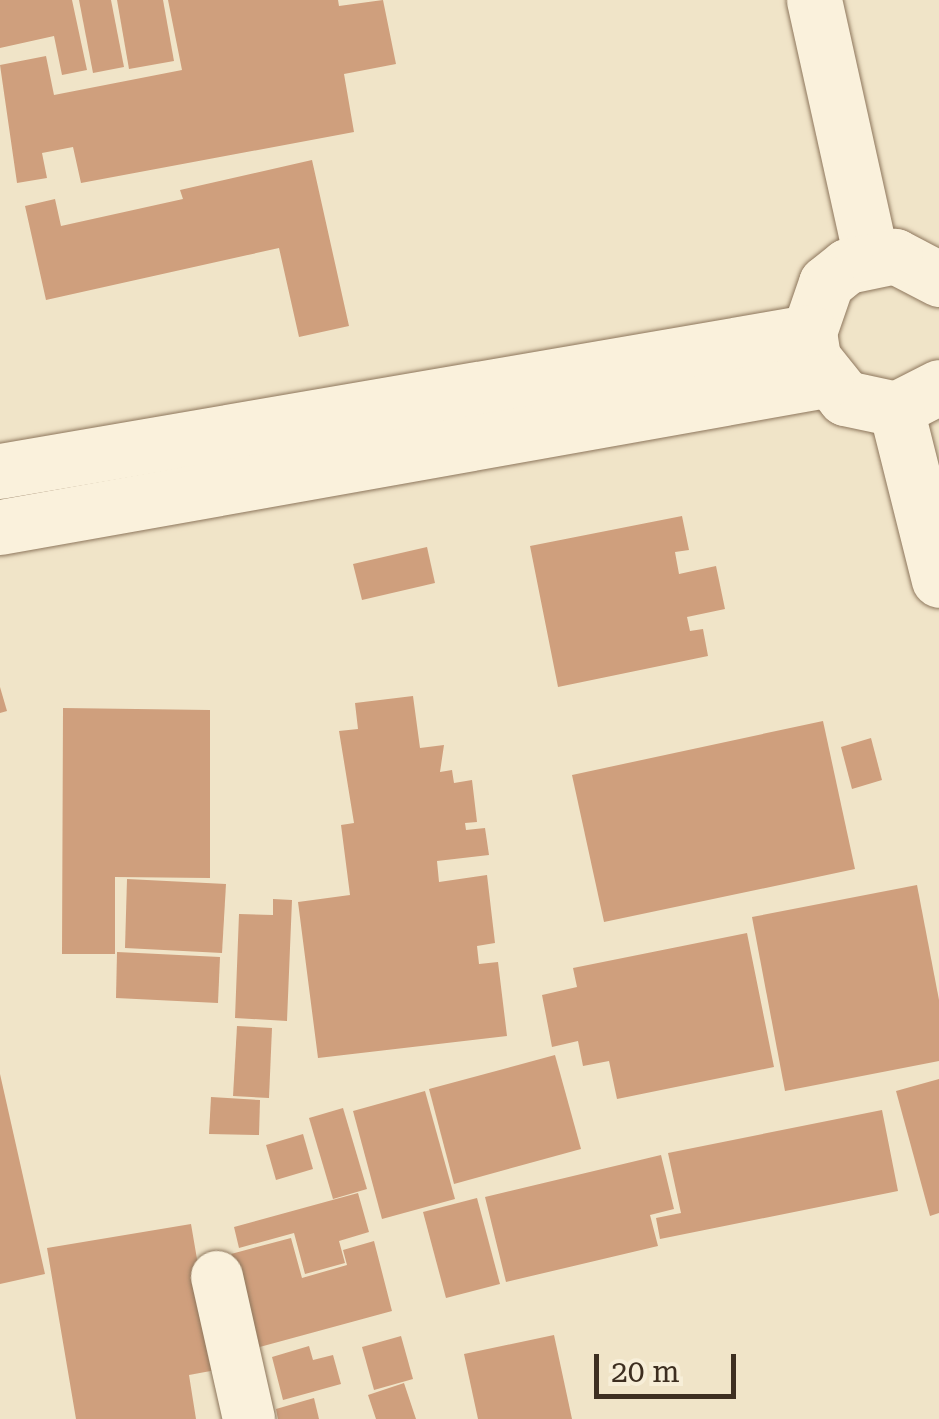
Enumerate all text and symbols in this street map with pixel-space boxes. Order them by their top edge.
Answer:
scale bar [599,1334,742,1396]
text: 20 m [611,1354,680,1389]

